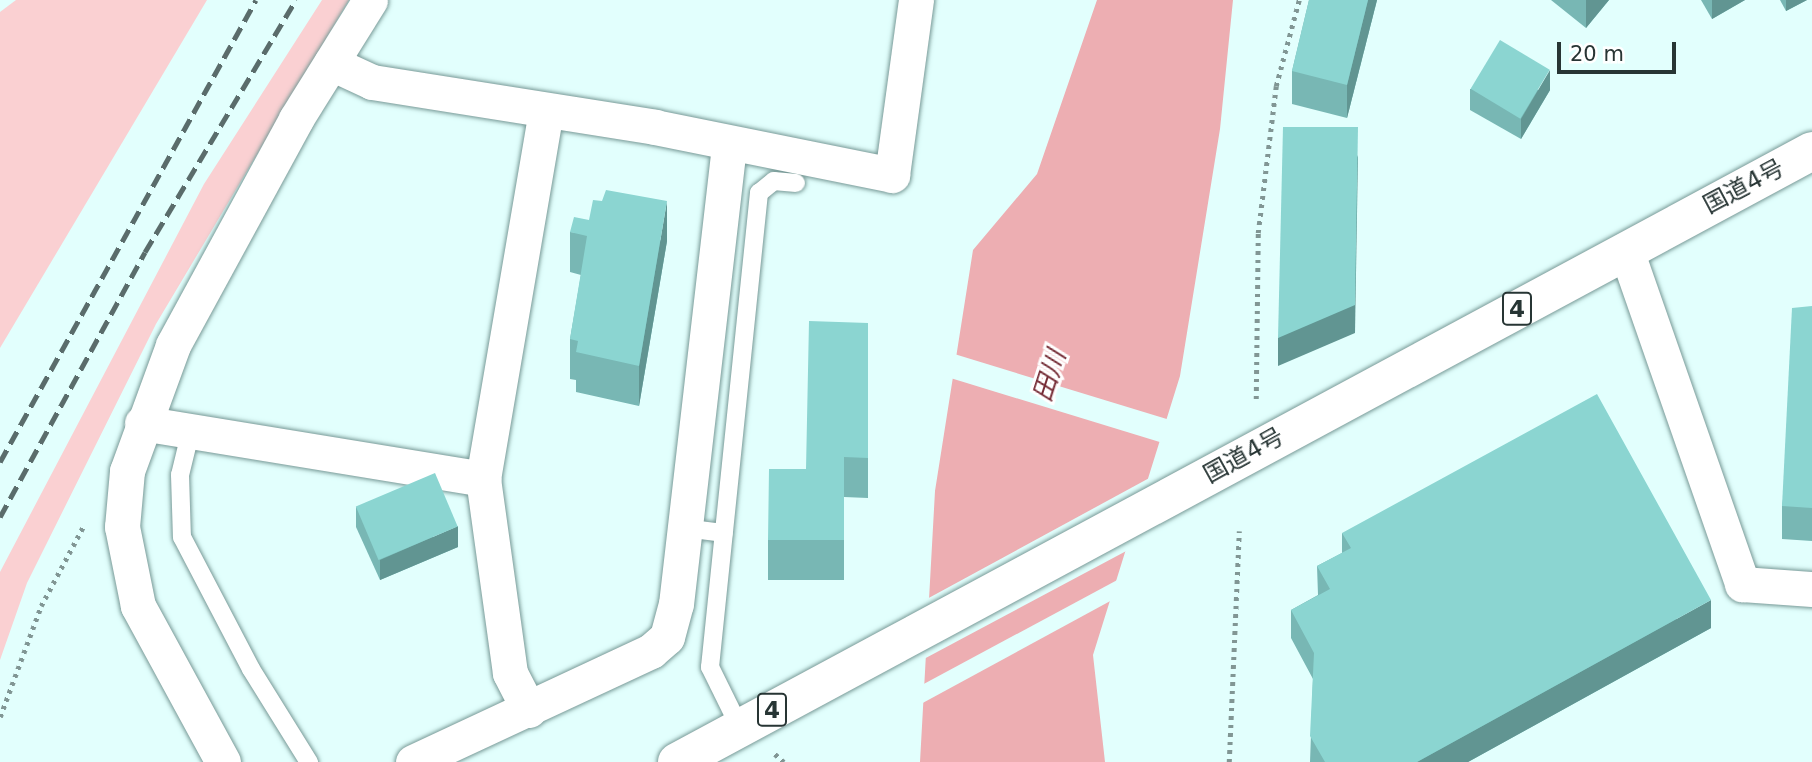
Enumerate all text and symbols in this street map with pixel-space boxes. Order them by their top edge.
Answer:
scale bar [1560,28,1679,72]
text: 20 m [1570,42,1624,66]
street label: 国道4号 [1699,154,1789,220]
road number: 4 [1501,290,1533,328]
water label: 田川 [1027,346,1073,406]
street label: 国道4号 [1199,422,1289,490]
road number: 4 [756,690,788,730]

